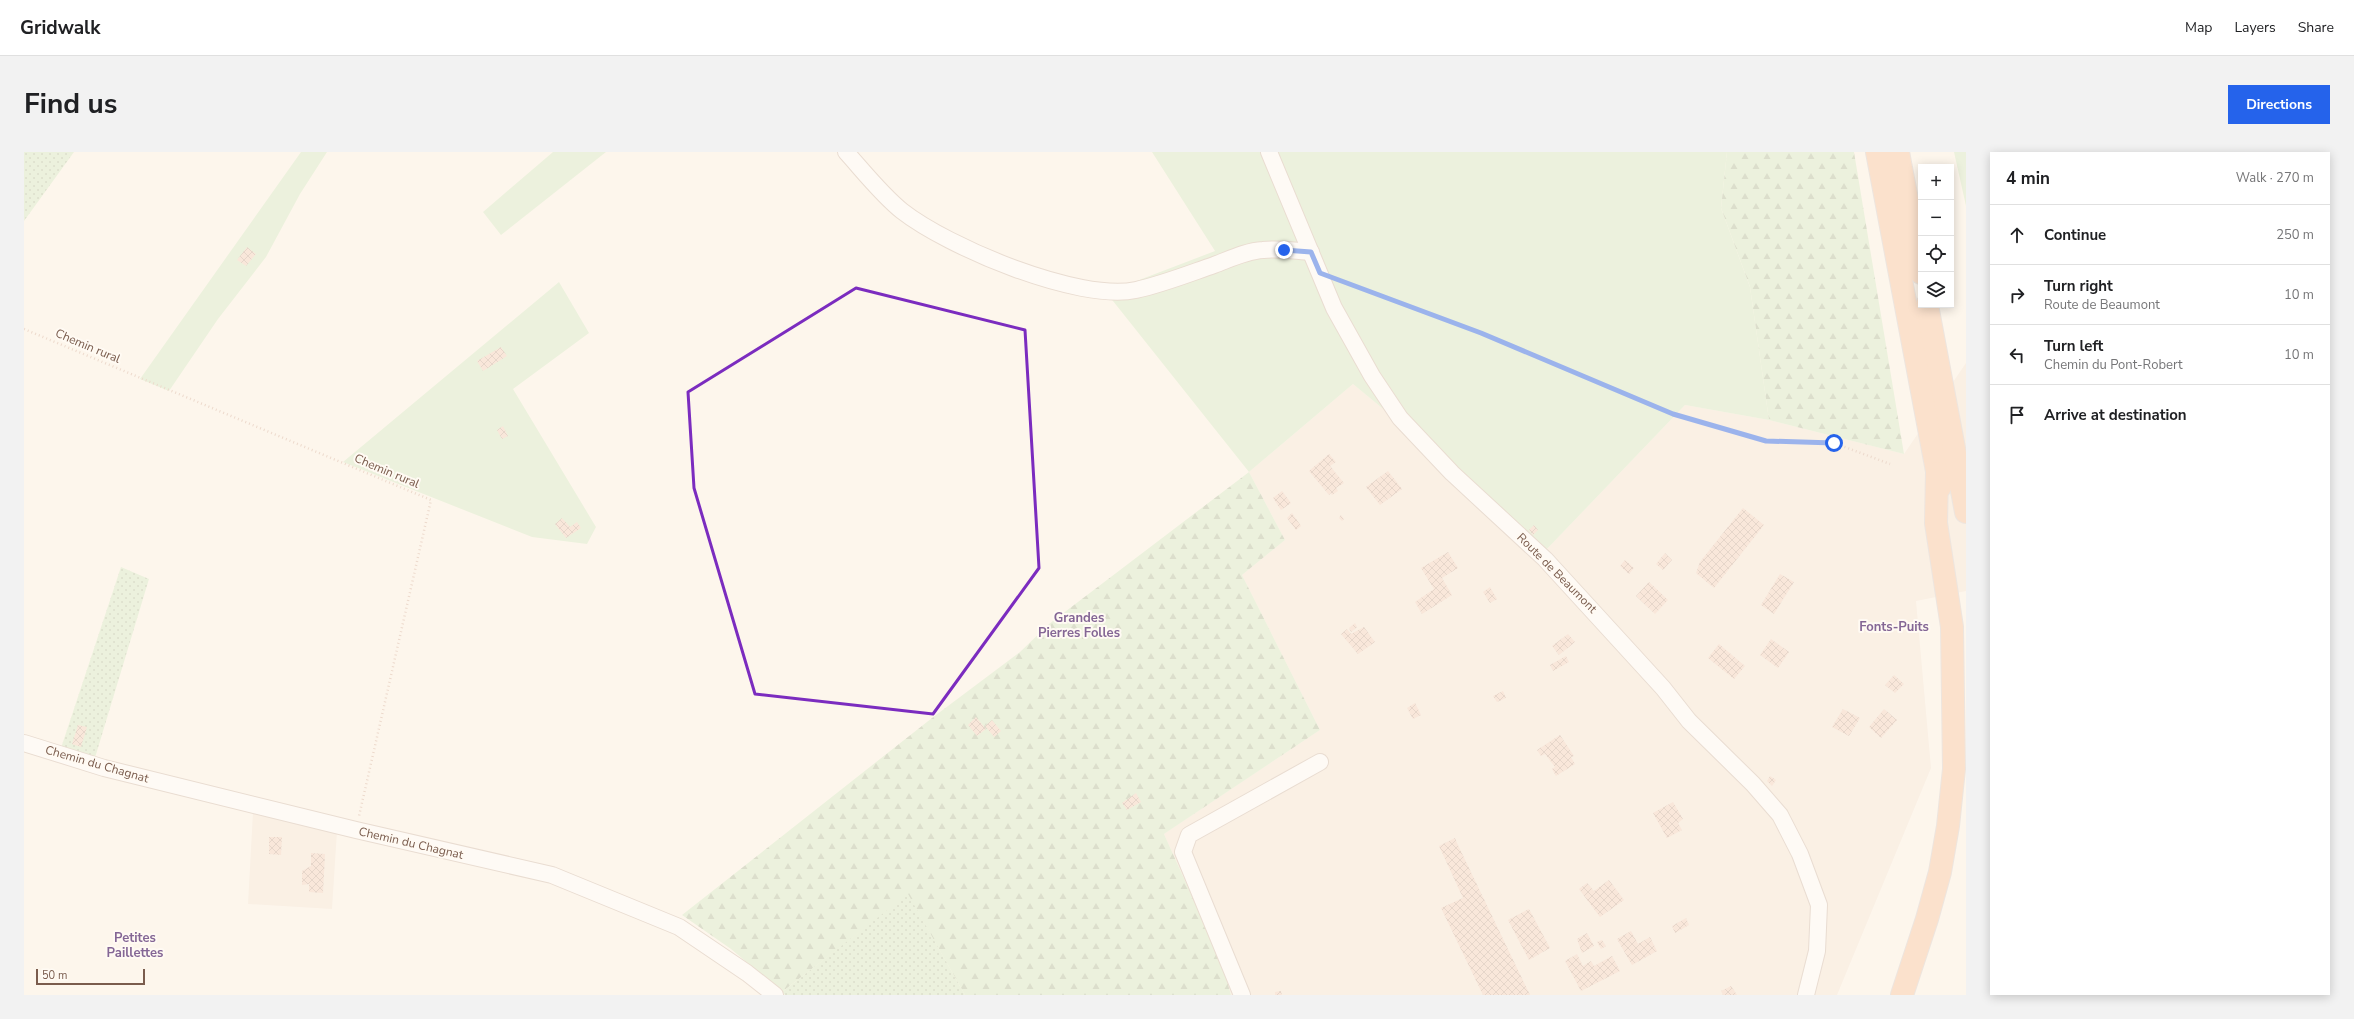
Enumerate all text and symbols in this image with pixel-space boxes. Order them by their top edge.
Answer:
text: Gridwalk [20,15,100,41]
text: Map [2185,18,2212,37]
text: Layers [2234,18,2276,37]
text: Share [2298,18,2334,37]
text: Find us [24,85,118,123]
button: Directions [2228,85,2330,124]
map controls [1918,164,1954,308]
button: + [1918,164,1954,200]
text: 4 min [2006,167,2050,190]
text: Walk · 270 m [2236,169,2314,187]
button: − [1918,200,1954,236]
icon: ahead [2006,224,2028,246]
text: Continue [2044,225,2106,245]
text: 250 m [2276,226,2314,244]
button: locate [1918,236,1954,272]
route end [1275,241,1293,259]
button: layers [1918,272,1954,308]
text: Turn right [2044,276,2113,296]
icon: right [2006,284,2028,306]
text: 10 m [2284,286,2314,304]
text: Route de Beaumont [2044,296,2160,314]
street label: Chemin rural [53,325,123,367]
text: Turn left [2044,336,2103,356]
icon: left [2006,344,2028,366]
text: 10 m [2284,346,2314,364]
text: Chemin du Pont-Robert [2044,356,2182,374]
icon: arrive [2006,404,2028,426]
text: Arrive at destination [2044,405,2187,425]
route start [1825,434,1843,452]
street label: Chemin rural [352,450,422,492]
street label: Route de Beaumont [1514,530,1601,617]
district label: Grandes Pierres Folles [1038,609,1120,642]
district label: Fonts-Puits [1859,618,1929,636]
street label: Chemin du Chagnat [44,742,151,787]
street label: Chemin du Chagnat [357,823,466,863]
district label: Petites Paillettes [107,929,163,962]
scale bar [36,967,145,986]
text: 50 m [42,968,67,983]

